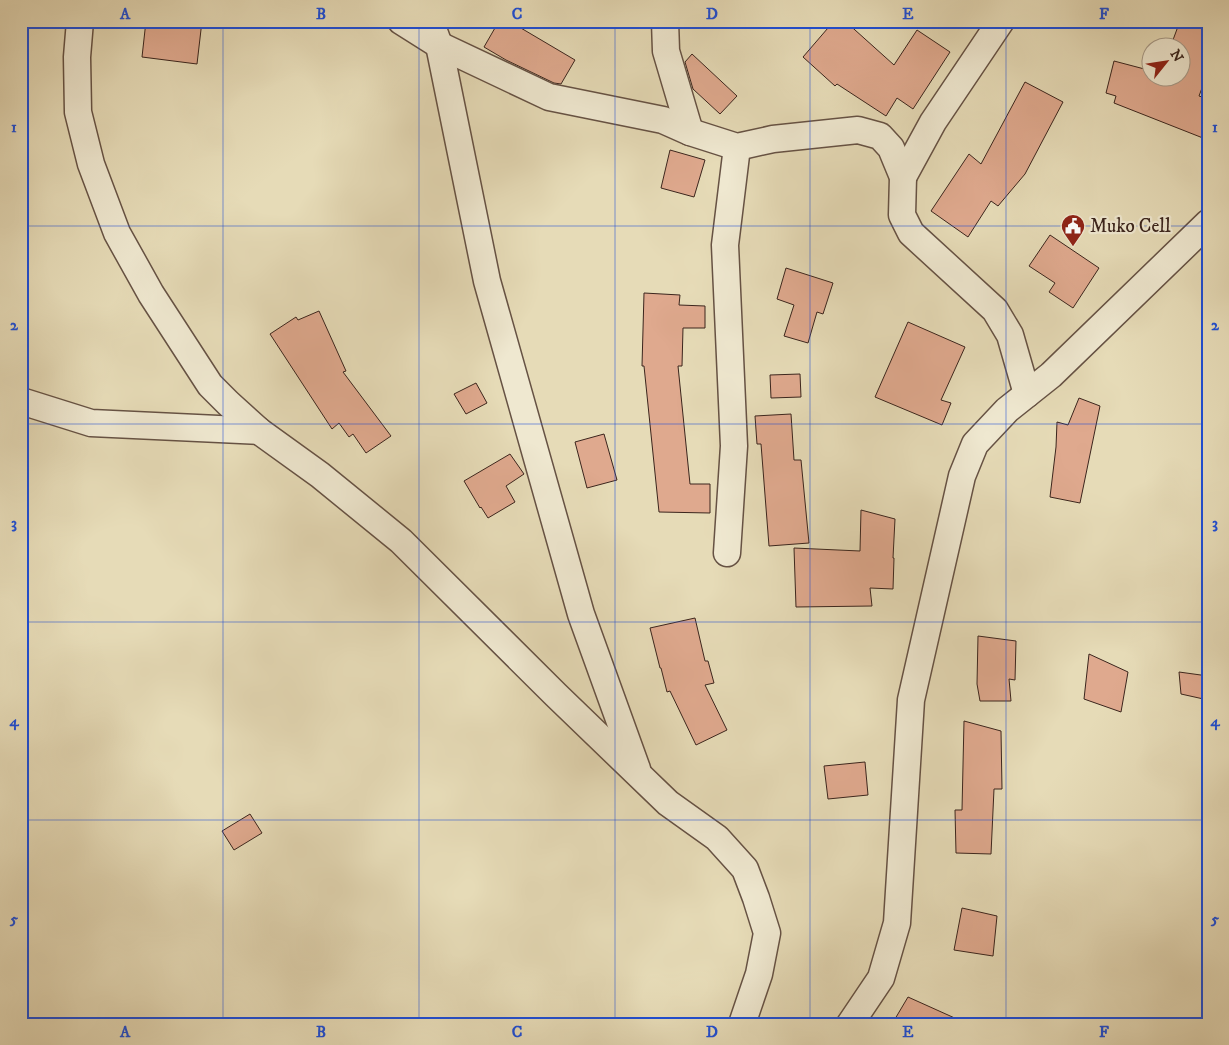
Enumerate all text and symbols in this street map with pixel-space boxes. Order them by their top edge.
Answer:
text: A [119,4,131,24]
text: B [316,4,326,24]
text: C [512,4,522,24]
text: D [706,4,718,24]
text: E [902,4,914,24]
text: F [1099,4,1109,24]
north arrow [1142,38,1192,88]
text: N [1166,47,1187,66]
text: 1 [11,117,17,137]
text: 1 [1212,117,1218,137]
public building icon: Muko Cell [1060,213,1086,247]
place label: Muko Cell [1090,215,1171,238]
text: 2 [10,315,19,335]
text: 2 [1211,315,1220,335]
text: 3 [11,513,17,533]
text: 3 [1212,513,1218,533]
text: 4 [8,711,19,731]
text: 4 [1209,711,1220,731]
text: 5 [9,909,18,929]
text: 5 [1210,909,1219,929]
text: A [119,1022,131,1042]
text: B [316,1022,326,1042]
text: C [512,1022,522,1042]
text: D [706,1022,718,1042]
text: E [902,1022,914,1042]
text: F [1099,1022,1109,1042]

